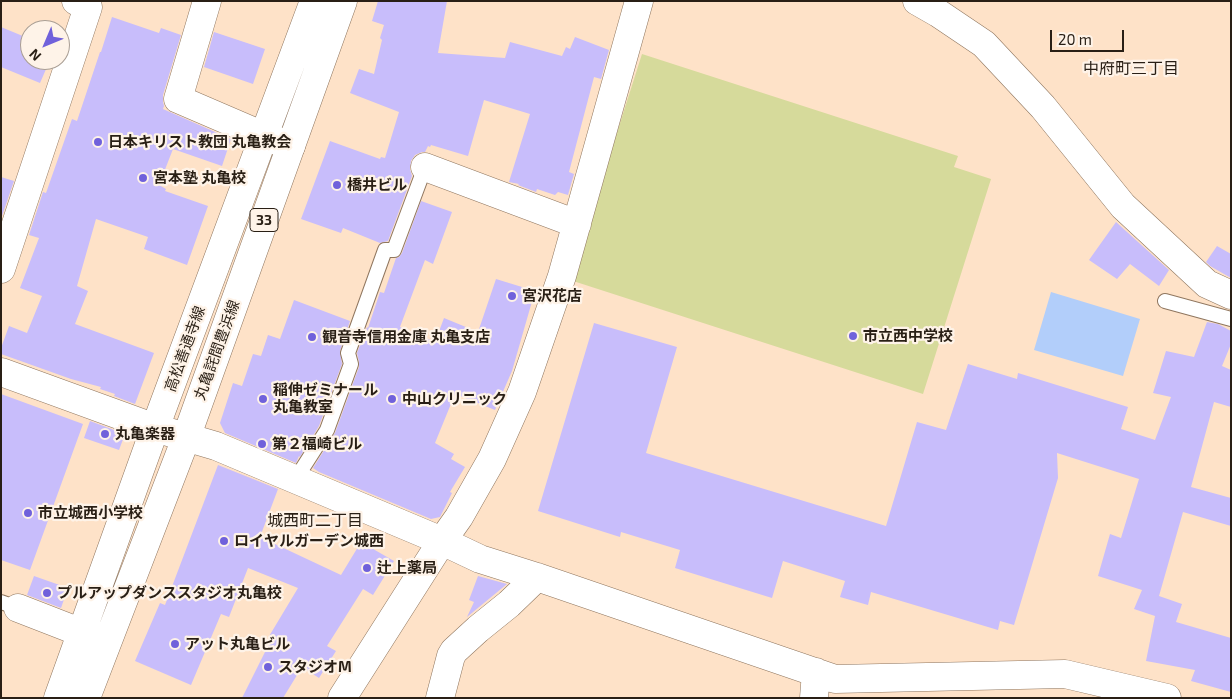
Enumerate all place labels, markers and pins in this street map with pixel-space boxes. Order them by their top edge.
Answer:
place label: 日本キリスト教団 丸亀教会 [108,133,291,151]
marker: 日本キリスト教団 丸亀教会 [92,136,104,148]
place label: 宮本塾 丸亀校 [153,169,246,187]
marker: 宮本塾 丸亀校 [137,172,149,184]
place label: 橋井ビル [347,176,407,194]
marker: 橋井ビル [331,179,343,191]
place label: 宮沢花店 [522,287,582,305]
marker: 宮沢花店 [506,290,518,302]
place label: 市立西中学校 [863,327,953,345]
place label: 観音寺信用金庫 丸亀支店 [322,328,490,346]
marker: 市立西中学校 [847,330,859,342]
marker: 観音寺信用金庫 丸亀支店 [306,331,318,343]
place label: 稲伸ゼミナール 丸亀教室 [273,381,378,416]
place label: 中山クリニック [402,390,507,408]
marker: 稲伸ゼミナール 丸亀教室 [257,393,269,405]
marker: 中山クリニック [386,393,398,405]
place label: 丸亀楽器 [115,425,175,443]
marker: 丸亀楽器 [99,428,111,440]
place label: 第２福崎ビル [272,435,362,453]
marker: 第２福崎ビル [256,438,268,450]
place label: 市立城西小学校 [38,504,143,522]
marker: 市立城西小学校 [22,507,34,519]
place label: ロイヤルガーデン城西 [234,532,384,550]
marker: ロイヤルガーデン城西 [218,535,230,547]
place label: 辻上薬局 [377,559,437,577]
marker: 辻上薬局 [361,562,373,574]
place label: プルアップダンススタジオ丸亀校 [57,584,282,602]
marker: プルアップダンススタジオ丸亀校 [41,587,53,599]
place label: アット丸亀ビル [185,635,290,653]
marker: アット丸亀ビル [169,638,181,650]
place label: スタジオM [278,658,352,676]
marker: スタジオM [262,661,274,673]

